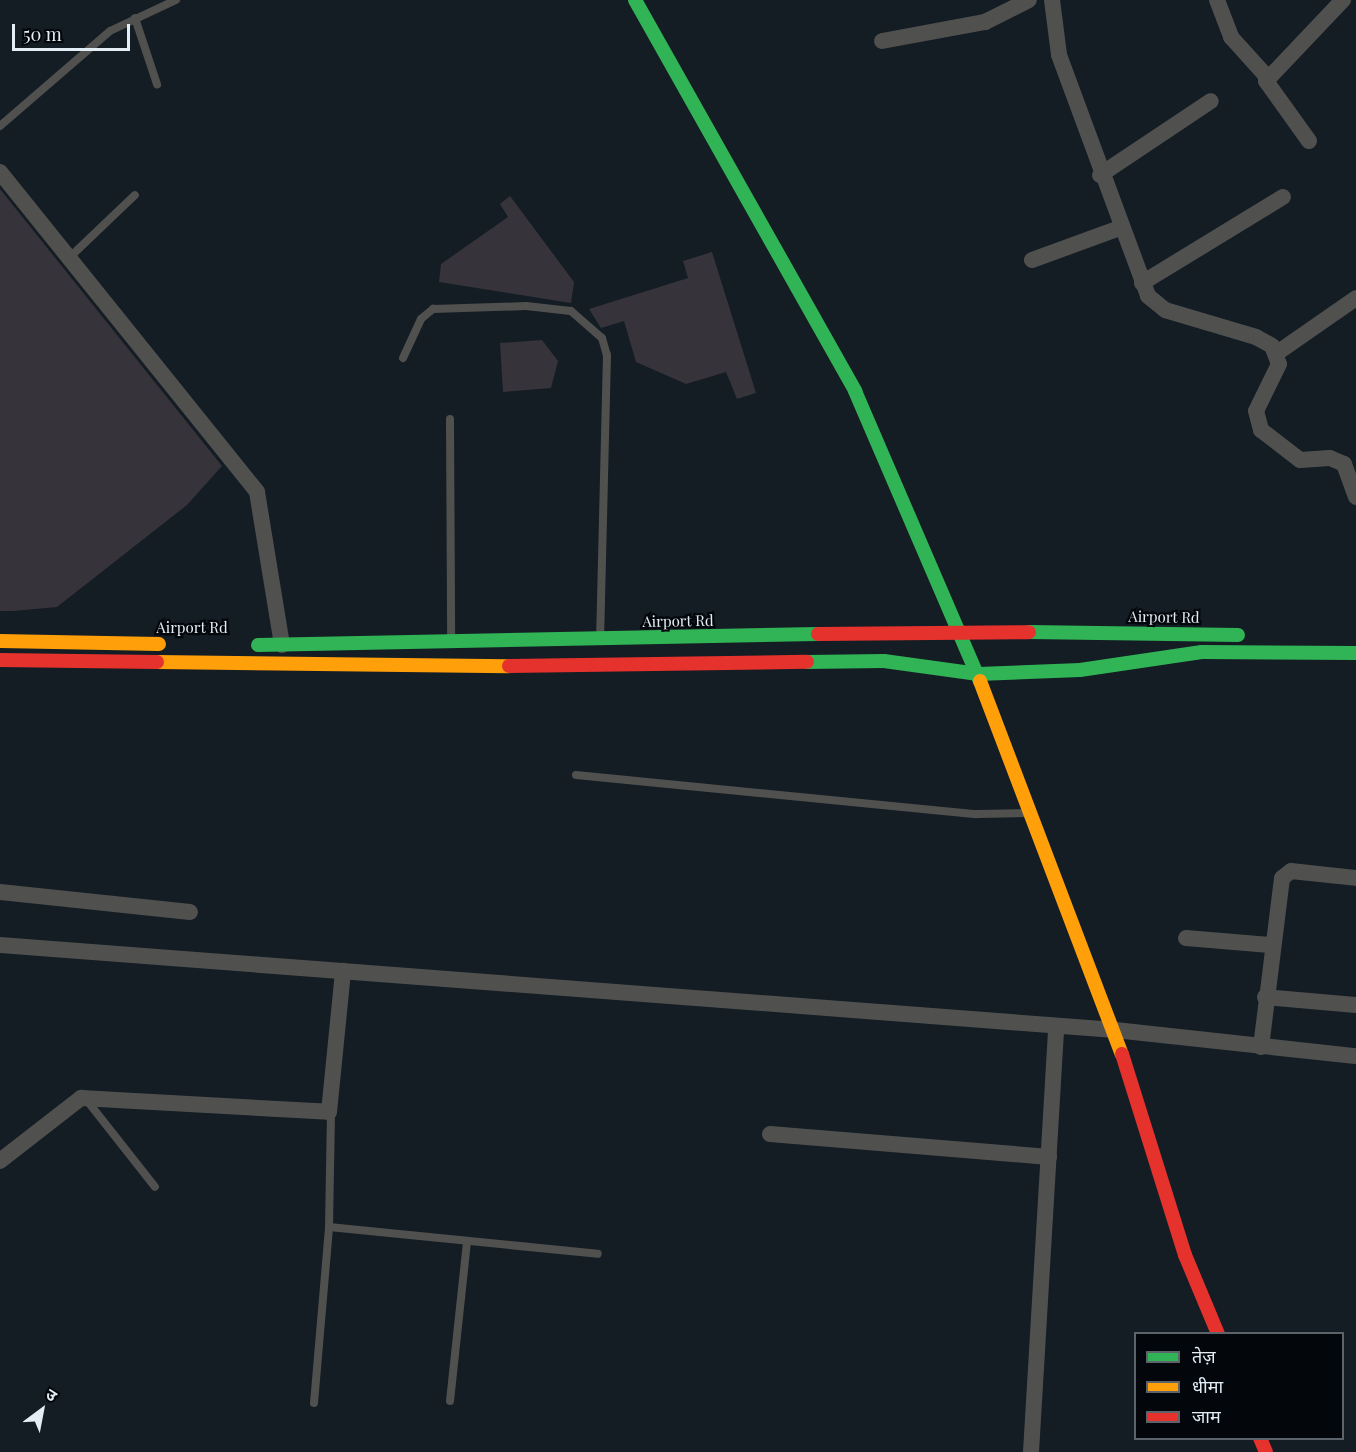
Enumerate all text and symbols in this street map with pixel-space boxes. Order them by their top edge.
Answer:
scale bar [15,12,134,50]
text: 50 m [23,22,62,46]
street label: Airport Rd [1128,607,1200,627]
street label: Airport Rd [642,611,714,631]
street label: Airport Rd [156,619,228,637]
legend [1134,1332,1344,1440]
text: तेज़ [1192,1344,1216,1368]
text: धीमा [1192,1374,1223,1398]
north arrow [12,1380,72,1440]
text: उ [42,1383,61,1406]
text: जाम [1192,1404,1221,1428]

